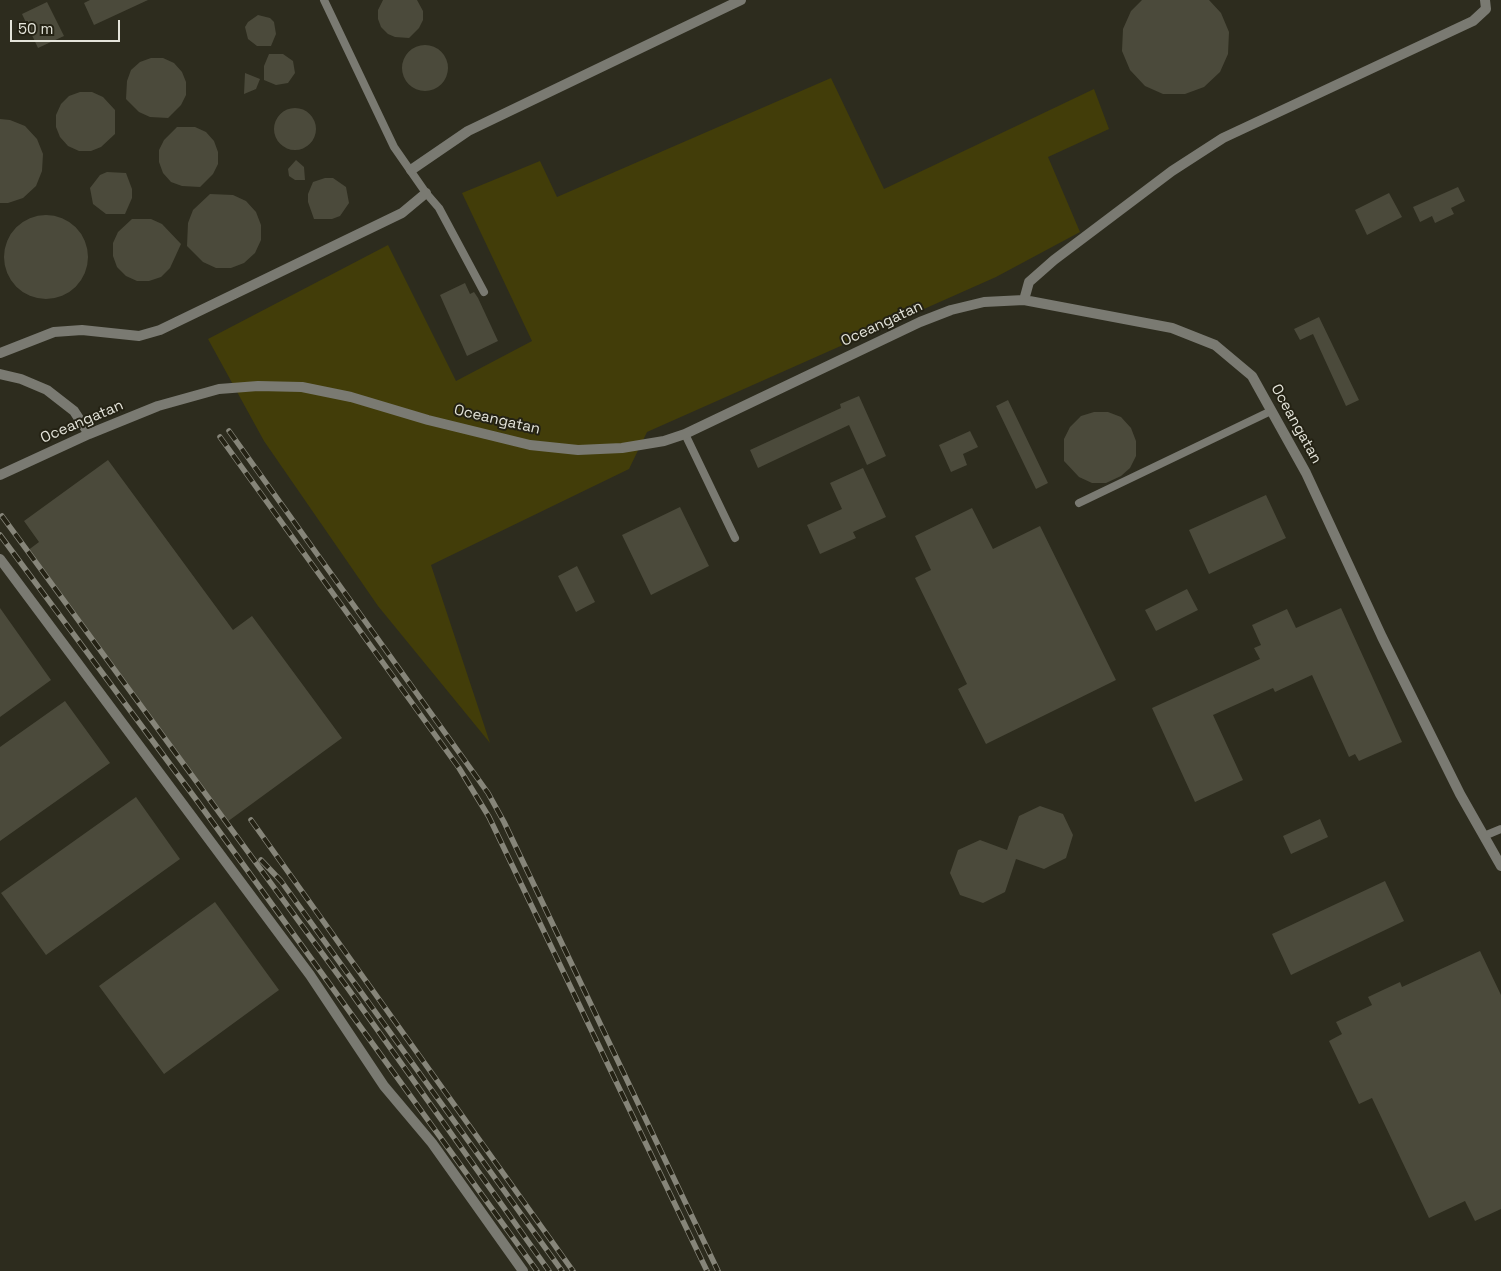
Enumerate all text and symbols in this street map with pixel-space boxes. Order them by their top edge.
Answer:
scale bar [12,10,122,42]
text: 50 m [18,19,53,38]
street label: Oceangatan [838,297,926,351]
street label: Oceangatan [1267,381,1325,467]
street label: Oceangatan [38,396,126,448]
street label: Oceangatan [452,401,542,439]

